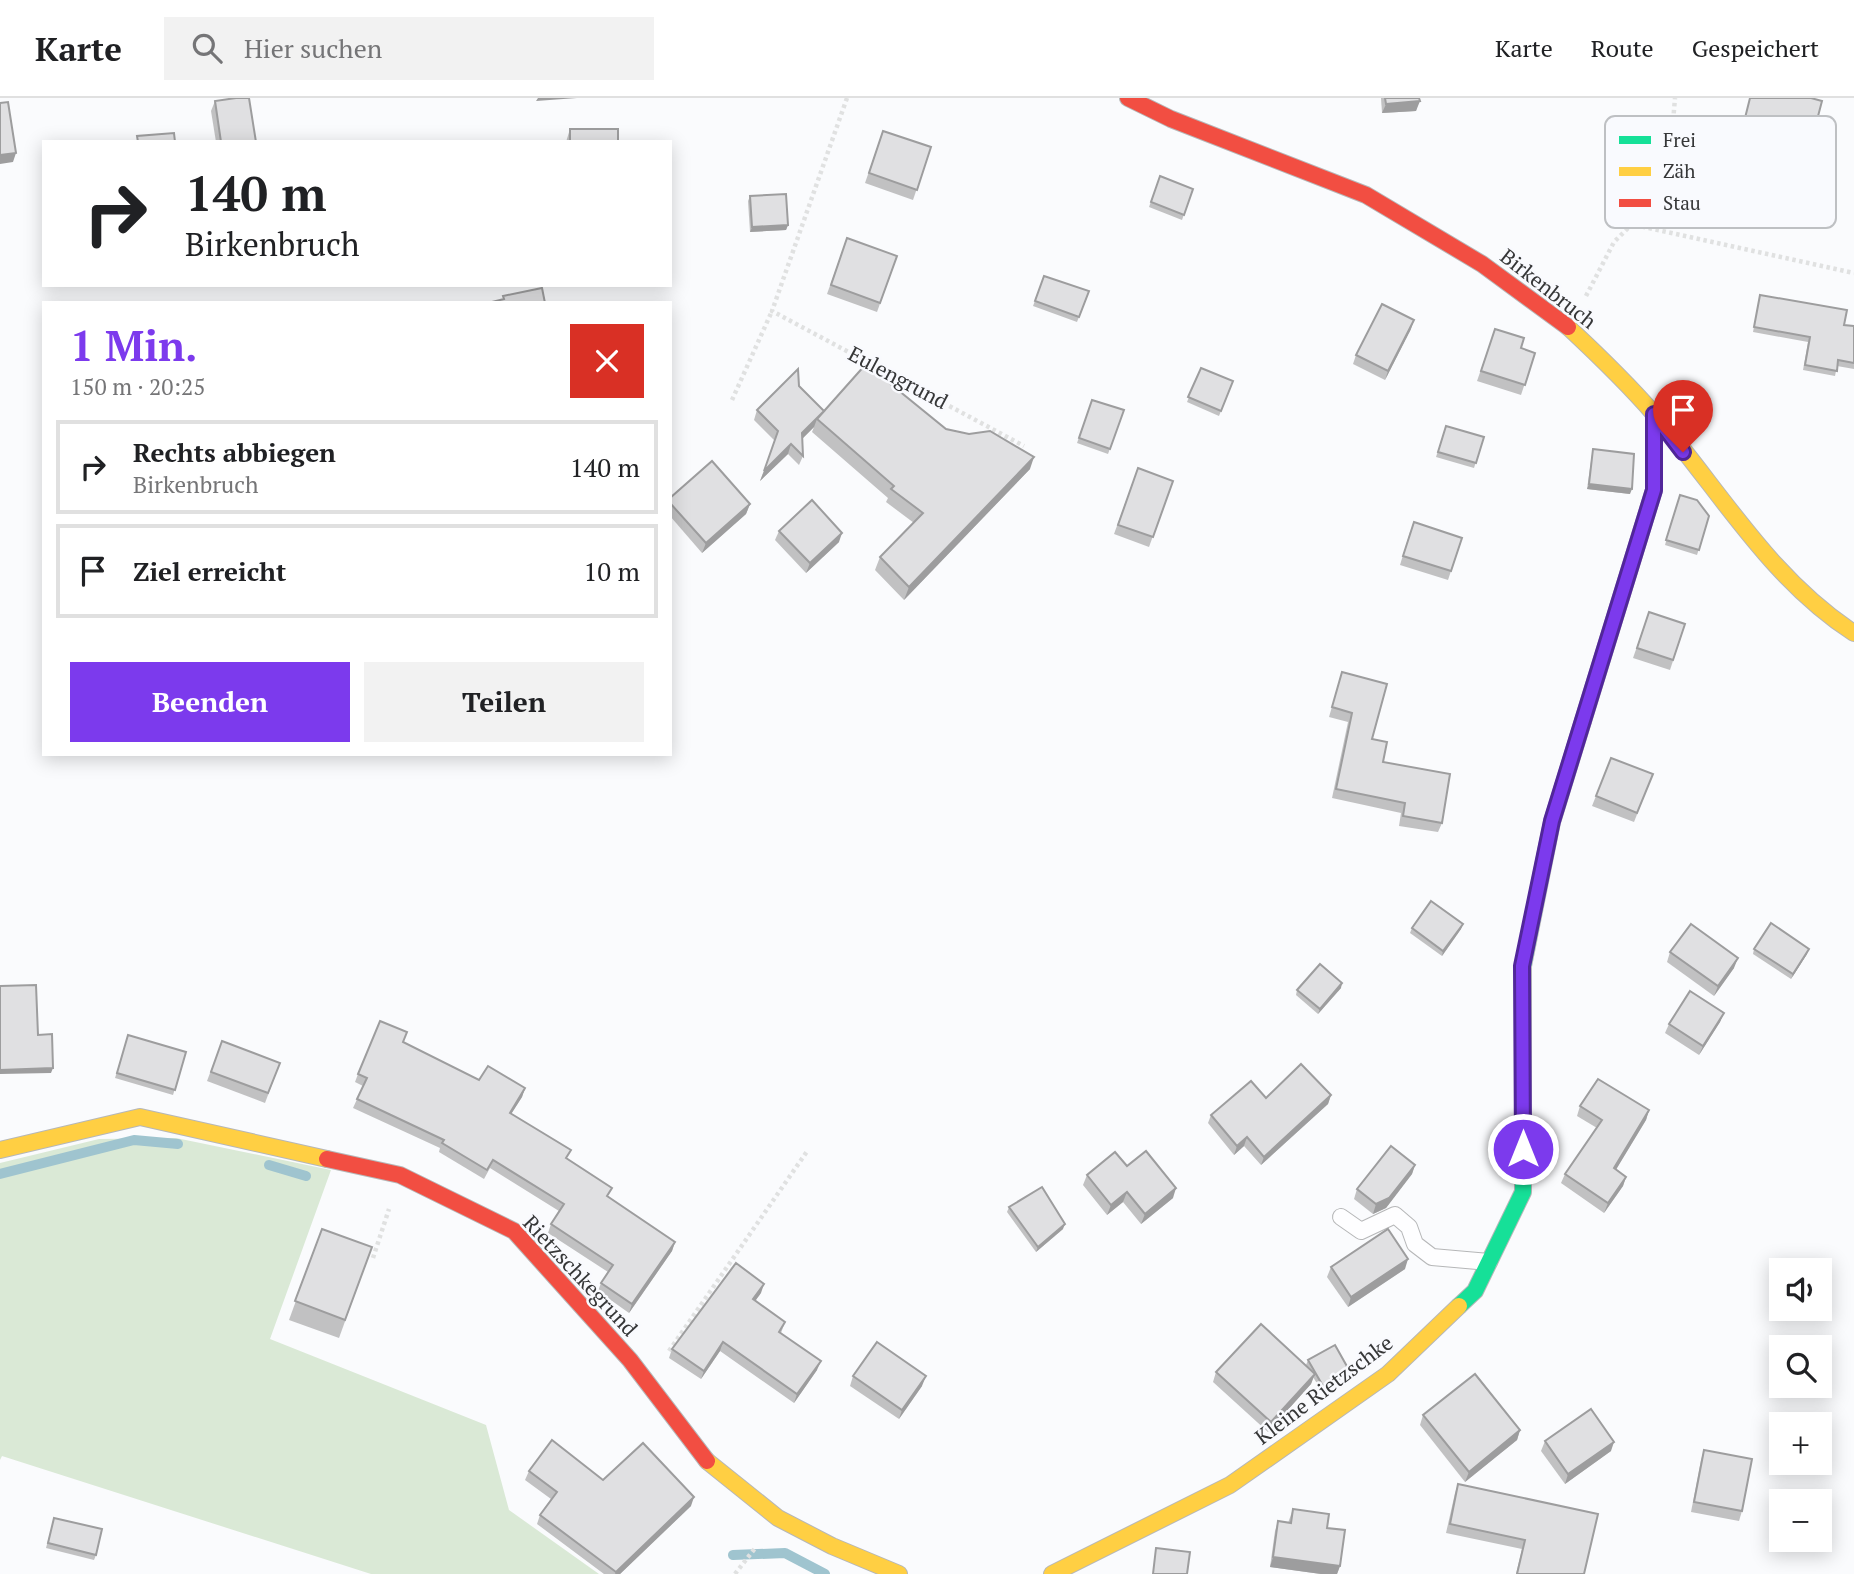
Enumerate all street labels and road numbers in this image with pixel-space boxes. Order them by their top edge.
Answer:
street label: Birkenbruch [1495,242,1602,335]
street label: Eulengrund [844,339,953,415]
street label: Rietzschkegrund [517,1209,644,1342]
street label: Kleine Rietzschke [1249,1328,1398,1450]

